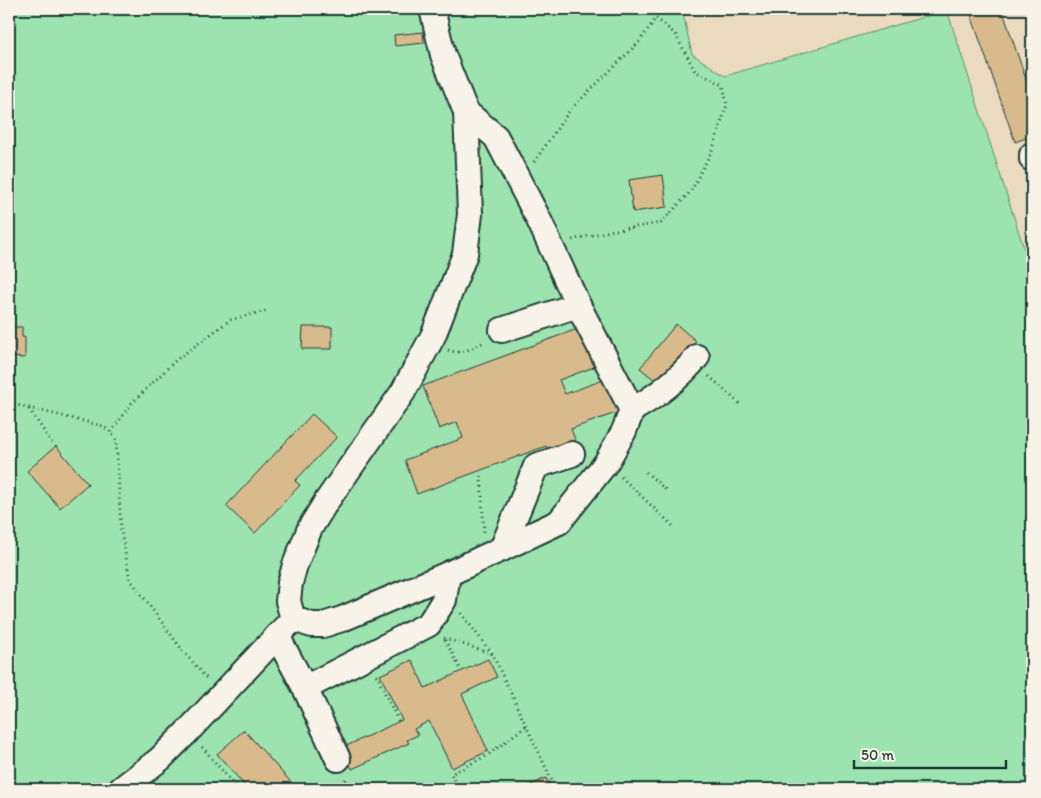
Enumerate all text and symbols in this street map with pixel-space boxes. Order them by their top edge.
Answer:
scale bar [854,738,1006,770]
text: 50 m [861,746,894,764]

